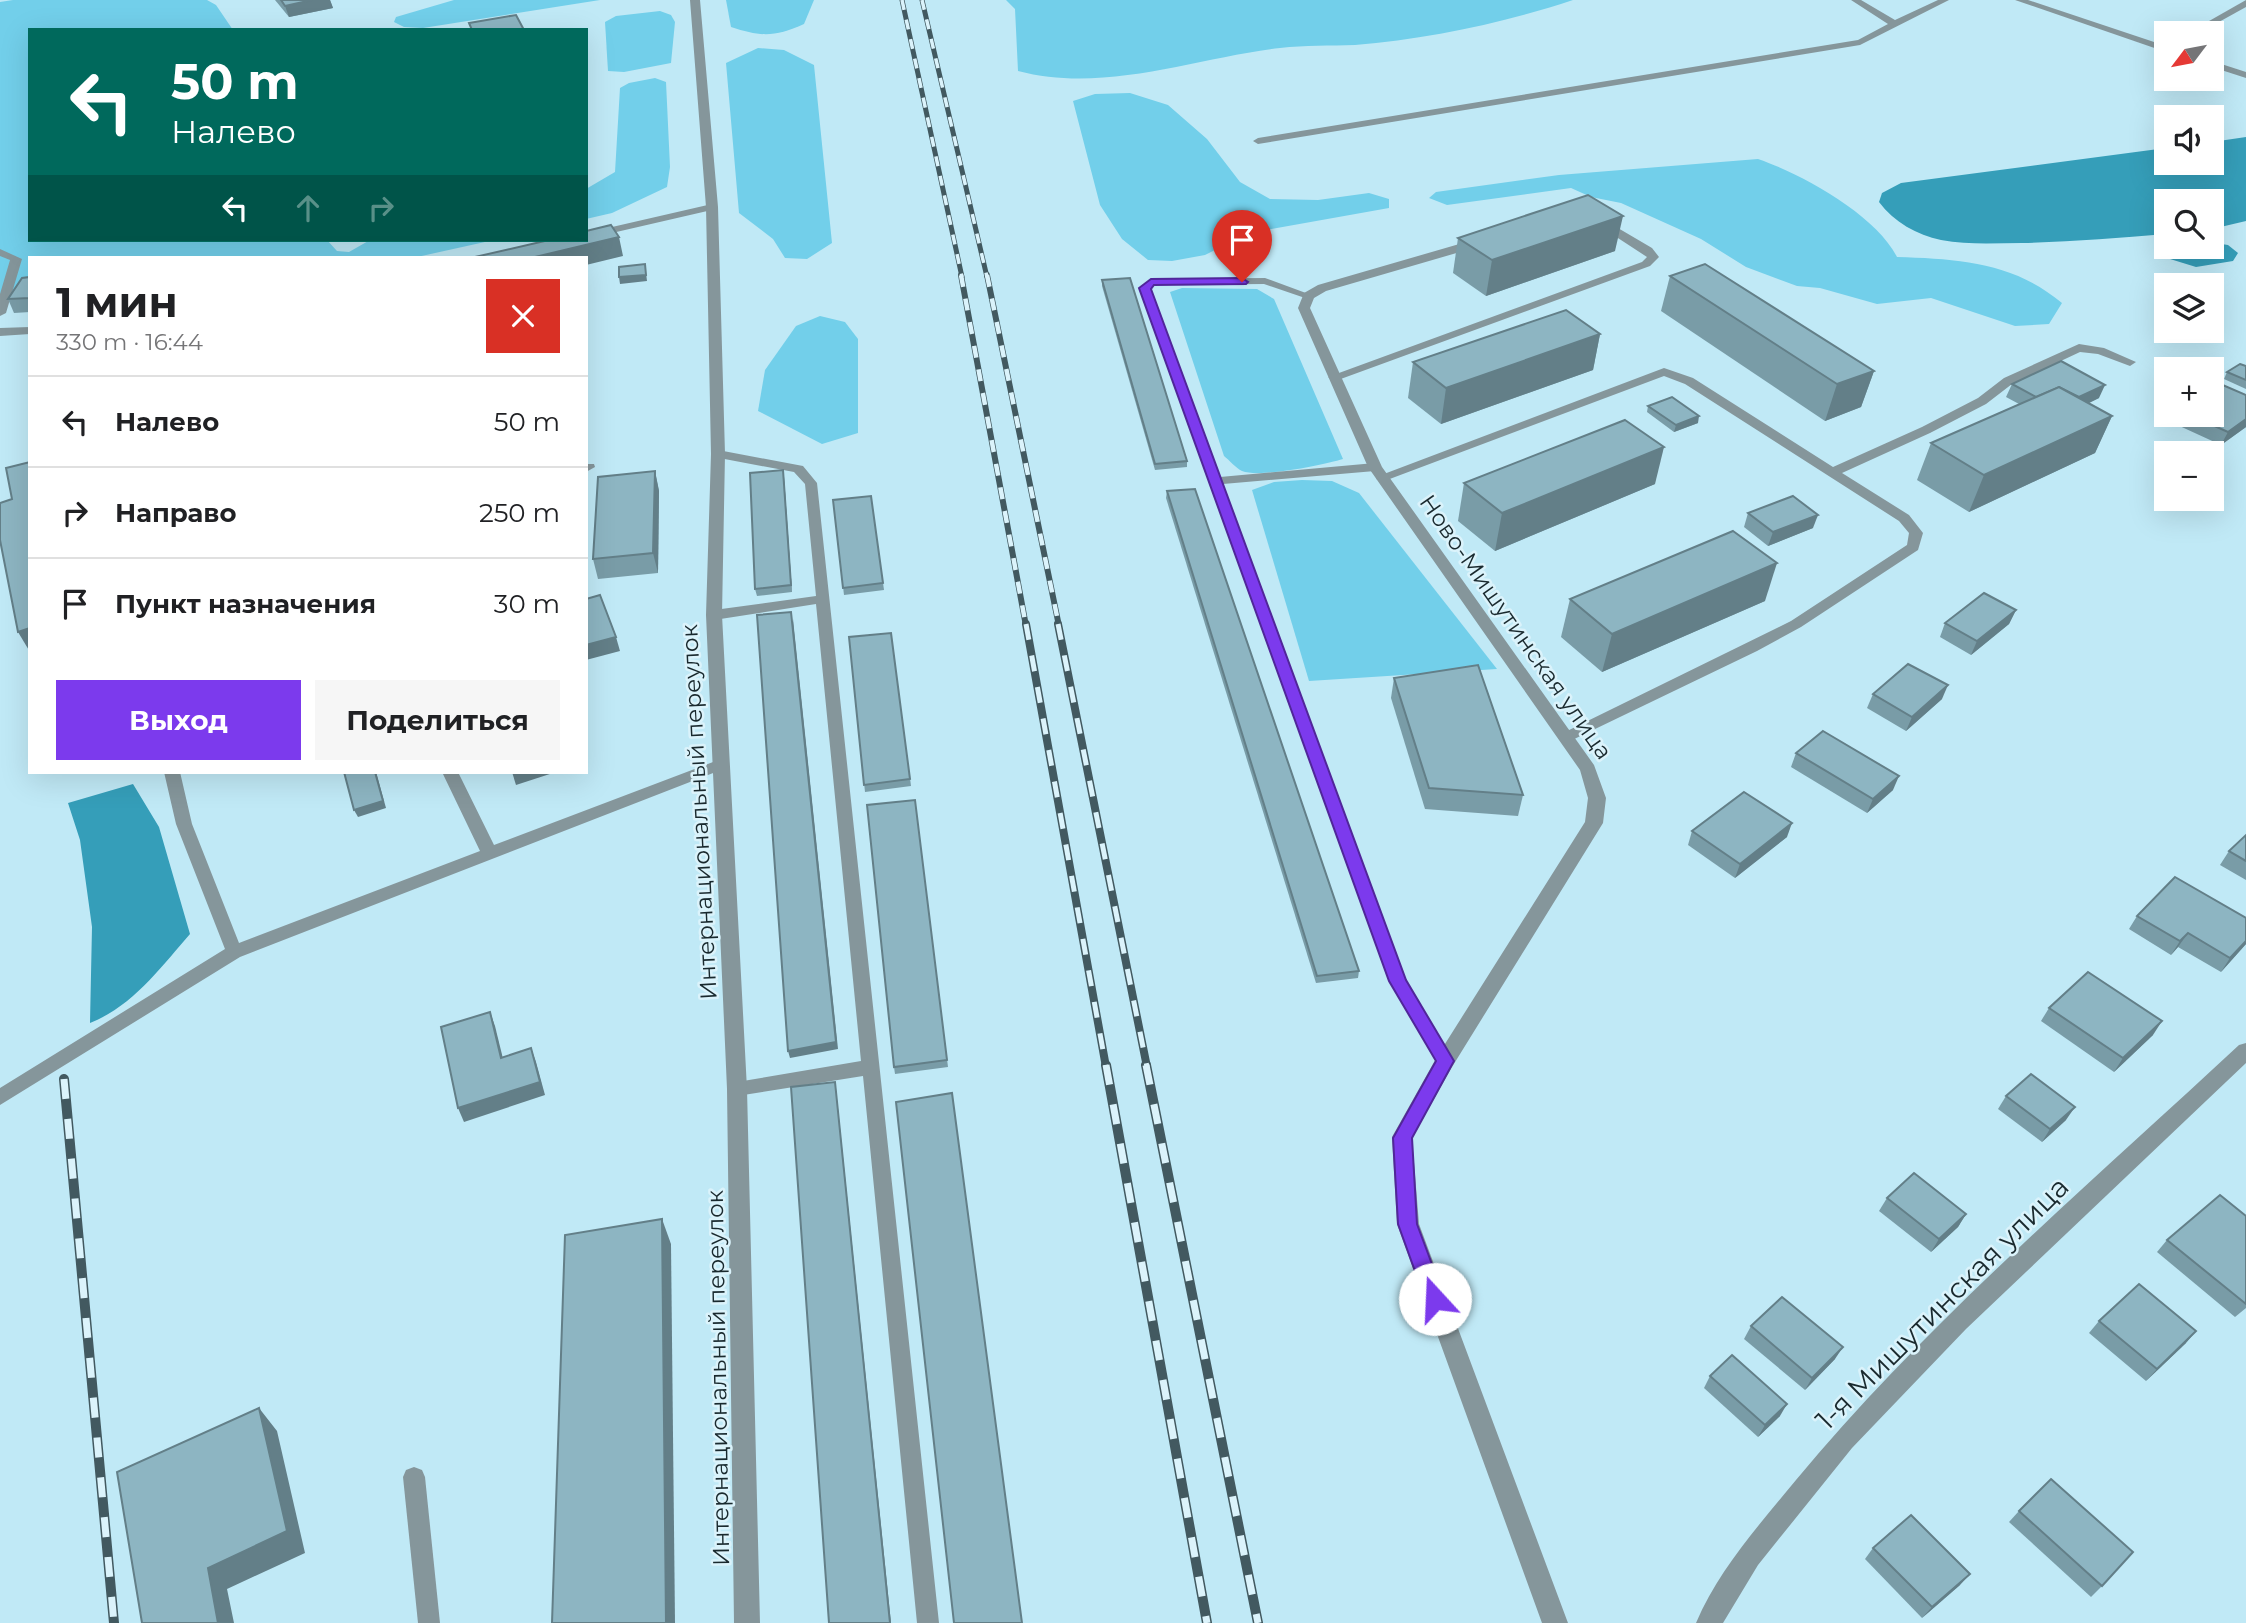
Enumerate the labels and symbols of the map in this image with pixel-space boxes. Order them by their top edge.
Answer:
north arrow [2154,21,2224,91]
pin [1212,210,1272,282]
street label: Ново-Мишутинская улица [1414,489,1618,765]
street label: Интернациональный переулок [675,623,723,1001]
street label: 1-я Мишутинская улица [1809,1170,2075,1436]
street label: Интернациональный переулок [701,1189,735,1566]
position arrow [1398,1262,1472,1336]

